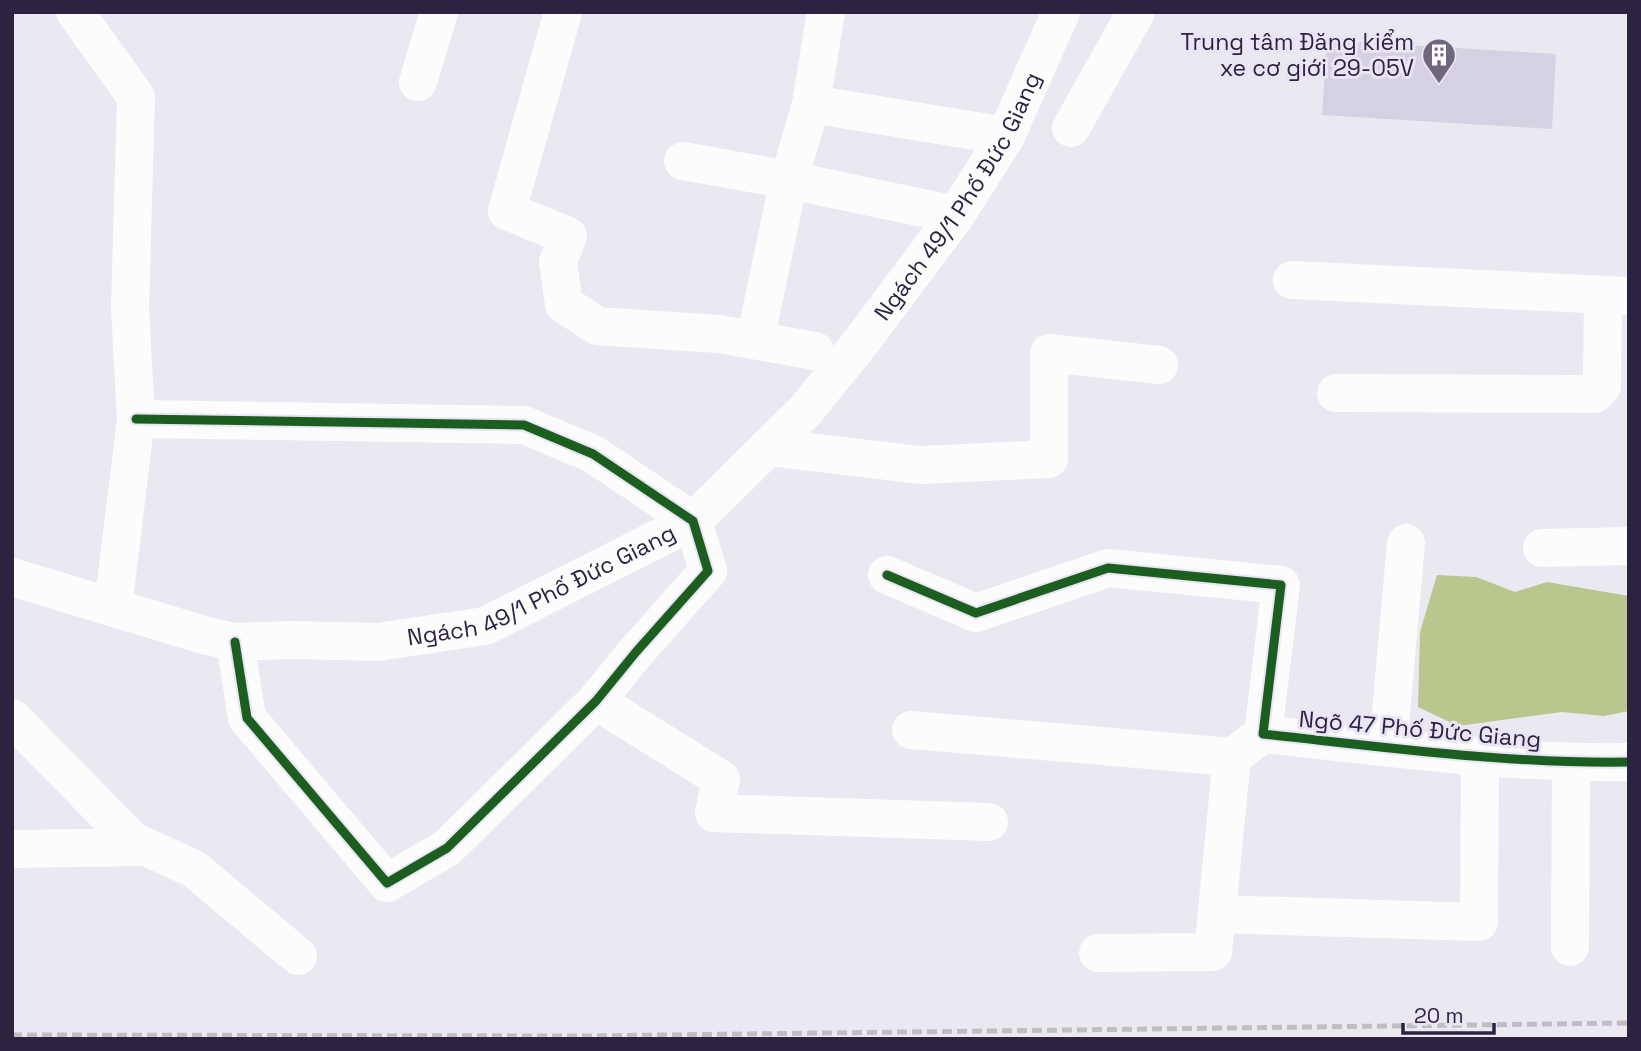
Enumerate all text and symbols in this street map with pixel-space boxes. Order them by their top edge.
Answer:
place label: Trung tâm Đăng kiểm xe cơ giới 29-05V [1181,27,1414,83]
building icon: Trung tâm Đăng kiểm xe cơ giới 29-05V [1420,36,1458,85]
street label: Ngách 49/1 Phố Đức Giang [867,67,1047,326]
street label: Ngách 49/1 Phố Đức Giang [405,517,680,652]
street label: Ngõ 47 Phố Đức Giang [1298,703,1542,755]
scale bar [1403,992,1494,1036]
text: 20 m [1414,1002,1464,1029]

